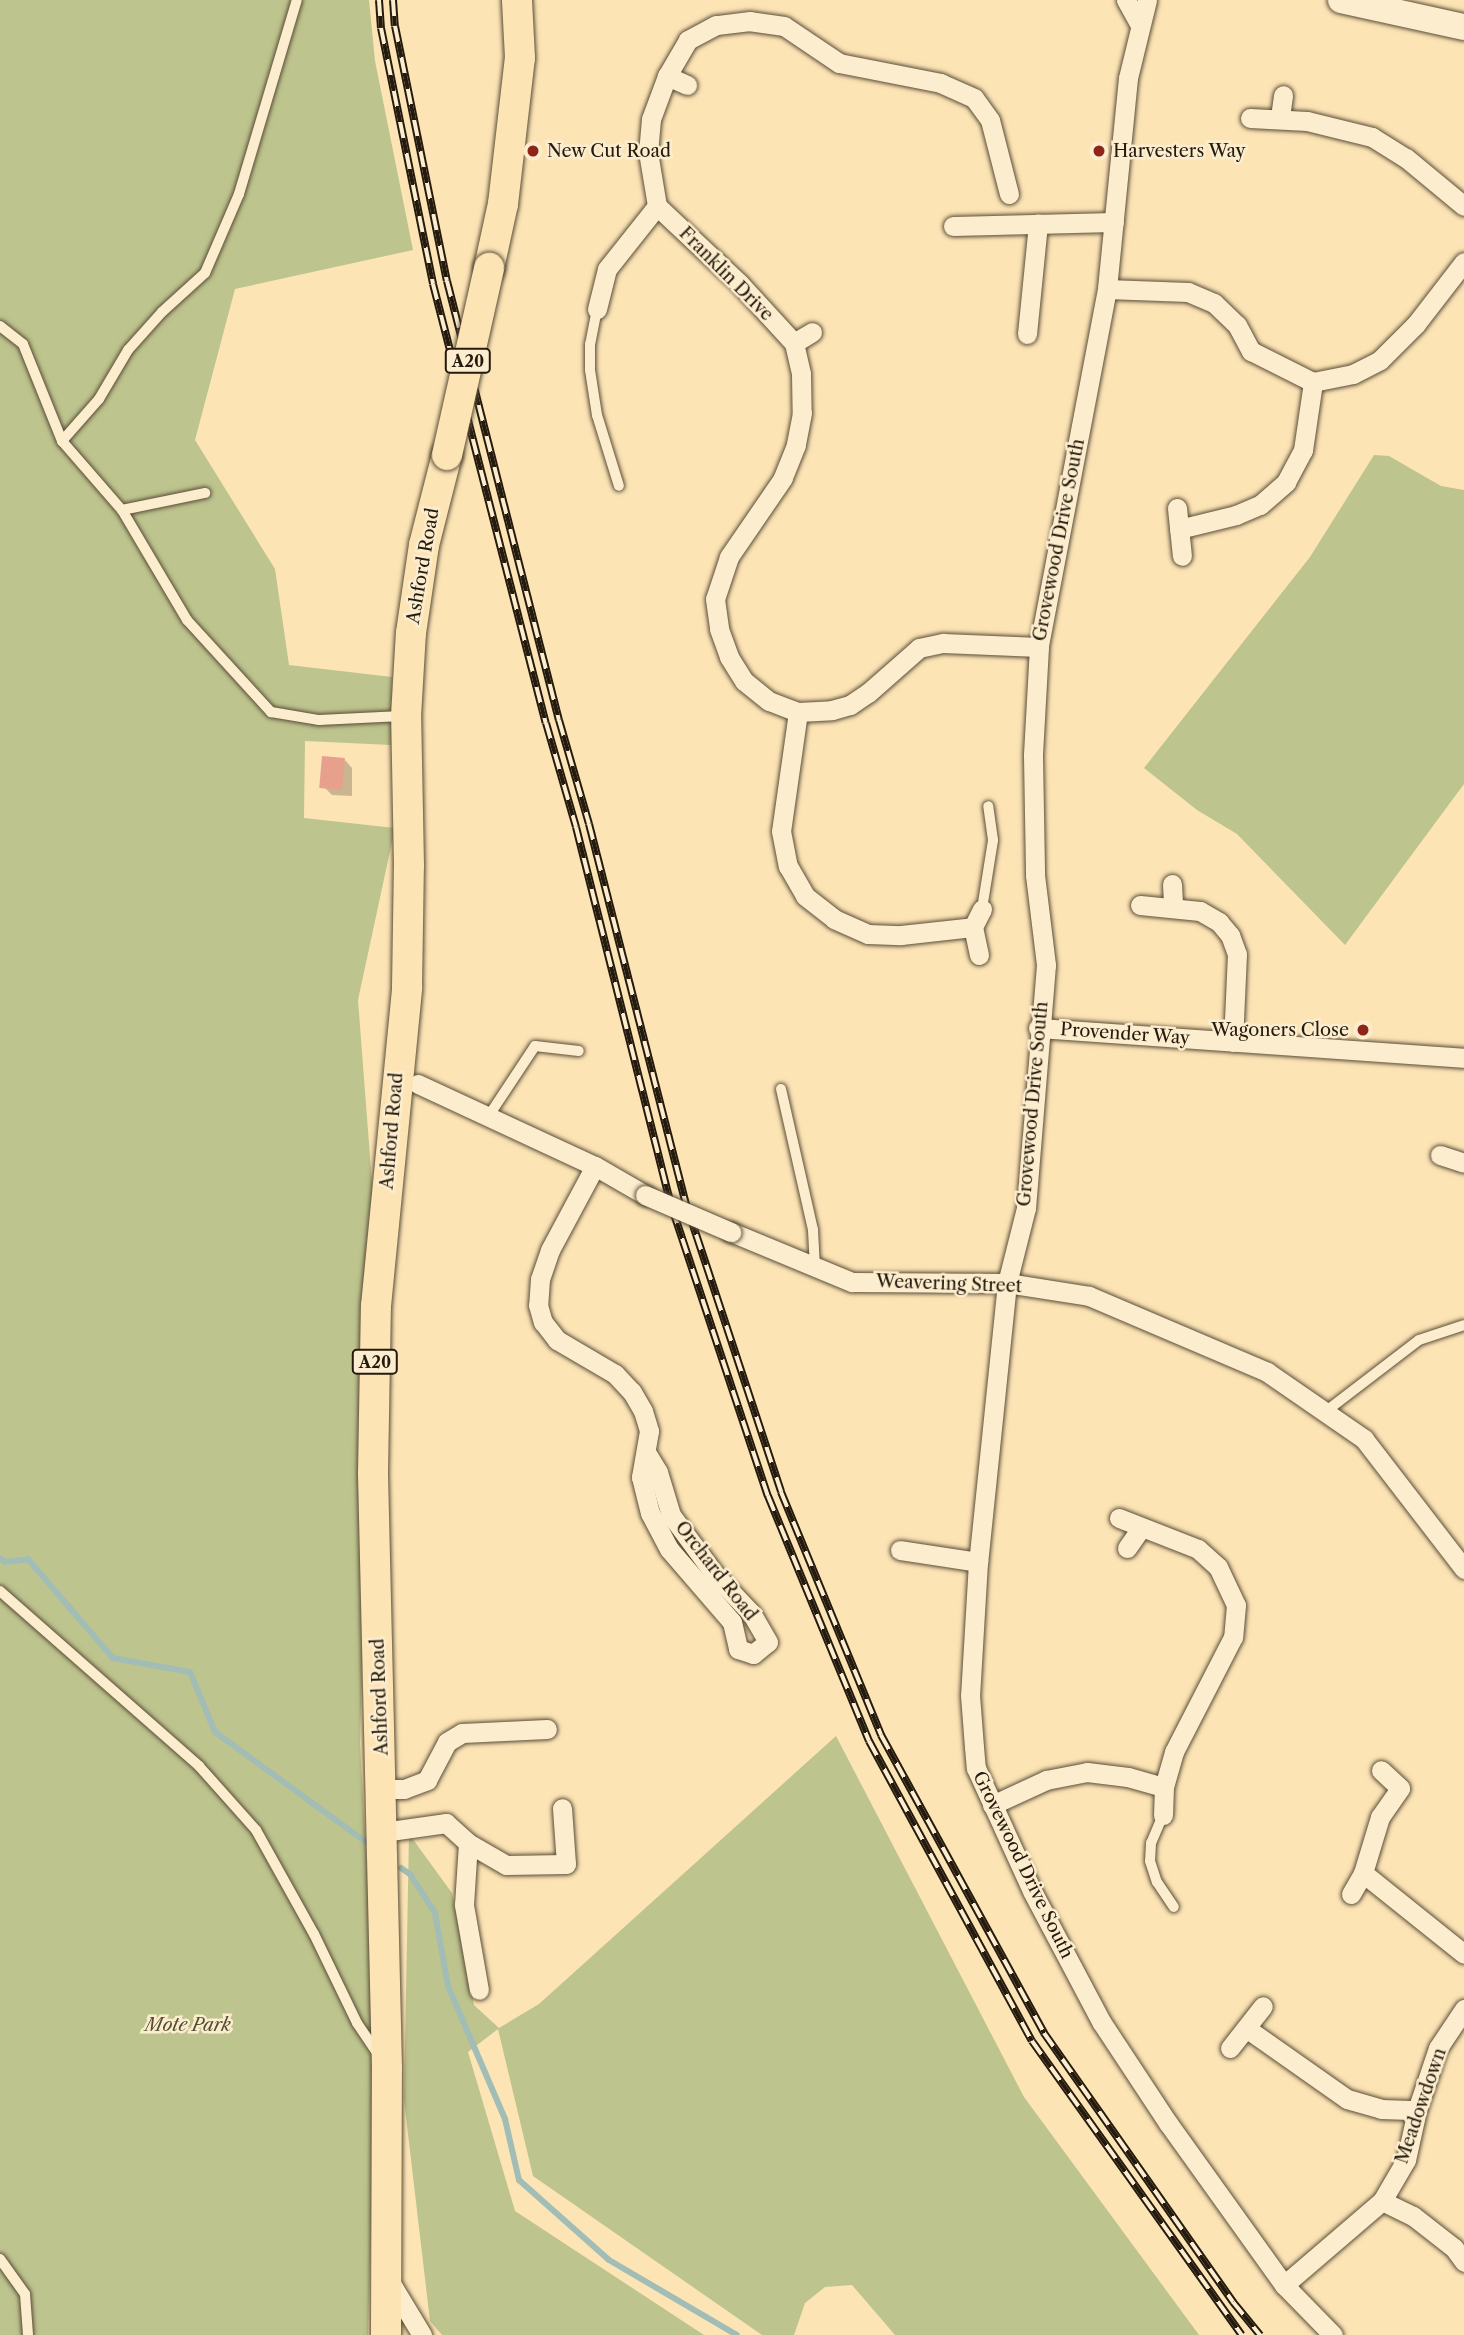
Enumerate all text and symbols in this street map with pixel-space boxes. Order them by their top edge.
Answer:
place label: New Cut Road [547,140,672,162]
place label: Harvesters Way [1113,140,1246,162]
marker: New Cut Road [525,143,541,159]
marker: Harvesters Way [1091,143,1107,159]
street label: Franklin Drive [675,223,777,325]
road number: A20 [444,348,492,374]
street label: Grovewood Drive South [1029,437,1089,643]
street label: Ashford Road [402,506,444,626]
street label: Grovewood Drive South [1013,1001,1053,1207]
street label: Provender Way [1059,1019,1191,1049]
place label: Wagoners Close [1211,1019,1349,1041]
marker: Wagoners Close [1355,1022,1371,1038]
street label: Ashford Road [376,1072,408,1190]
street label: Weavering Street [876,1271,1022,1297]
road number: A20 [350,1350,400,1374]
street label: Orchard Road [671,1517,761,1625]
street label: Ashford Road [367,1638,393,1756]
street label: Grovewood Drive South [968,1768,1078,1962]
park label: Mote Park [145,2014,231,2036]
street label: Meadowdown [1391,2045,1451,2167]

